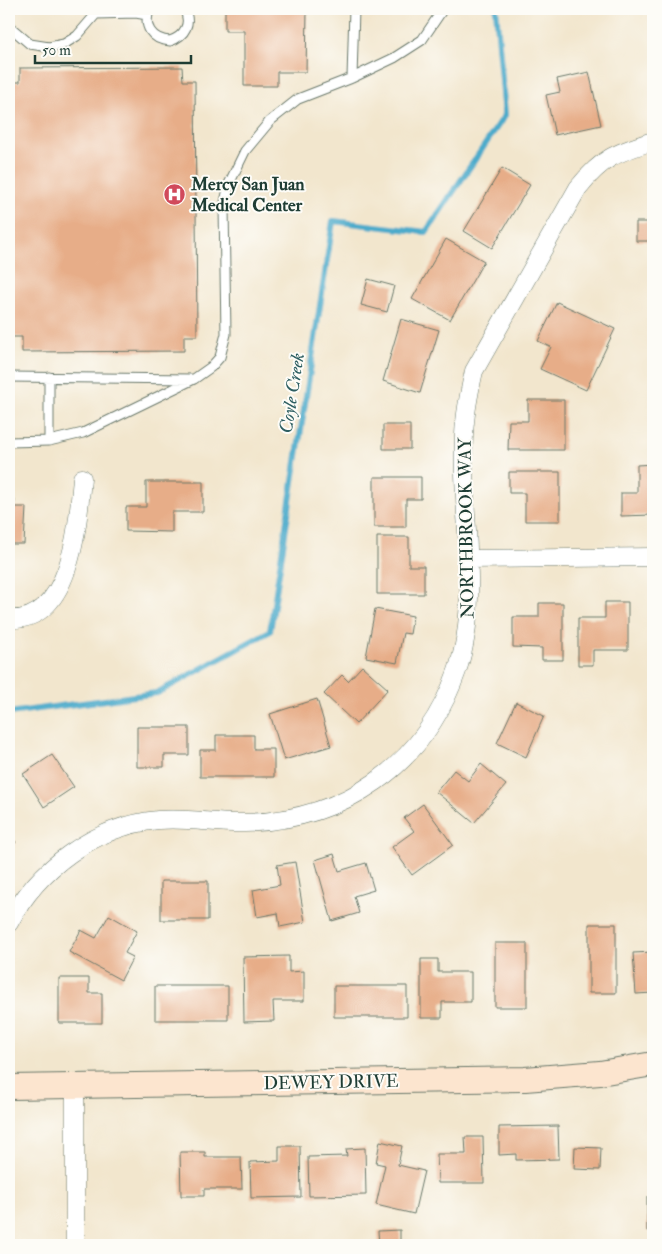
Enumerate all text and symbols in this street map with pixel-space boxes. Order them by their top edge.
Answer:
scale bar [35,32,191,64]
text: 50 m [42,41,71,60]
place label: Mercy San Juan Medical Center [190,173,305,217]
hospital icon: Mercy San Juan Medical Center [163,182,187,206]
water label: Coyle Creek [274,351,310,435]
street label: NORTHBROOK WAY [453,437,480,619]
street label: DEWEY DRIVE [263,1070,399,1095]

